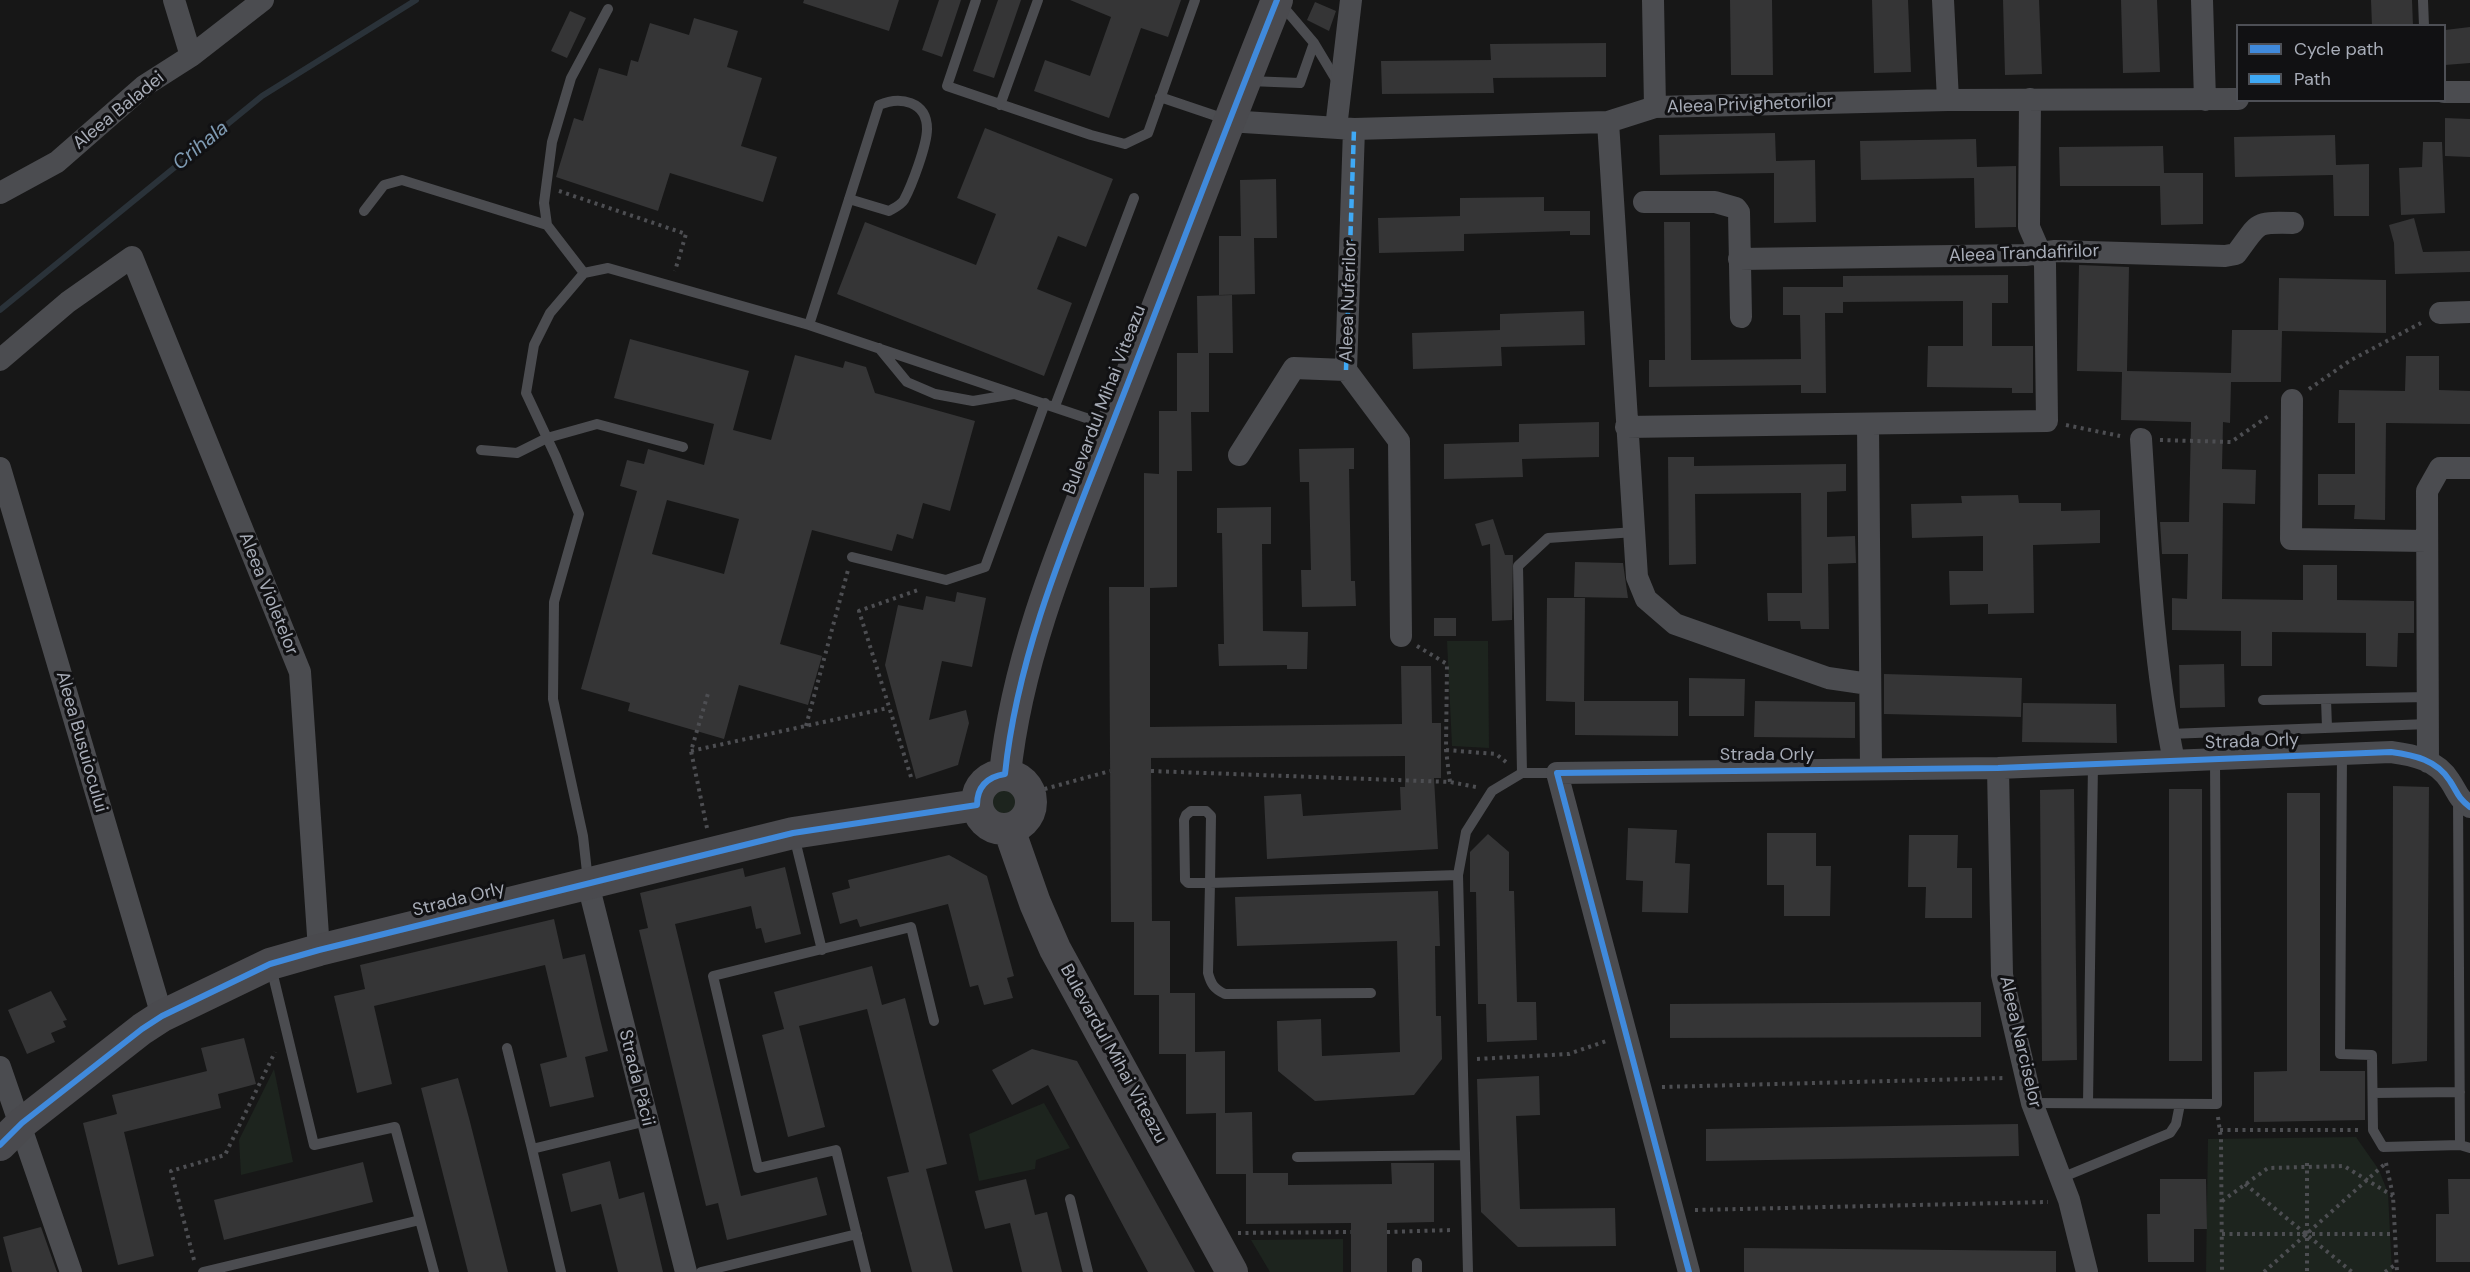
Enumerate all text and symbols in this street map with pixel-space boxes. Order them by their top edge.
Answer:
legend [2236,24,2446,102]
text: Cycle path [2294,37,2384,61]
text: Path [2294,67,2331,91]
street label: Aleea Baladei [69,68,169,154]
street label: Aleea Privighetorilor [1667,91,1833,119]
water label: Crihala [168,116,234,176]
street label: Aleea Nuferilor [1336,240,1362,362]
street label: Aleea Trandafirilor [1948,241,2100,267]
street label: Bulevardul Mihai Viteazu [1059,302,1151,498]
street label: Aleea Violetelor [234,530,302,658]
street label: Aleea Busuiocului [51,669,111,815]
street label: Strada Orly [2204,730,2300,754]
street label: Strada Orly [1720,744,1814,766]
street label: Strada Orly [411,878,507,922]
street label: Bulevardul Mihai Viteazu [1055,961,1171,1147]
street label: Aleea Narciselor [1994,974,2046,1110]
street label: Strada Păcii [614,1028,658,1128]

